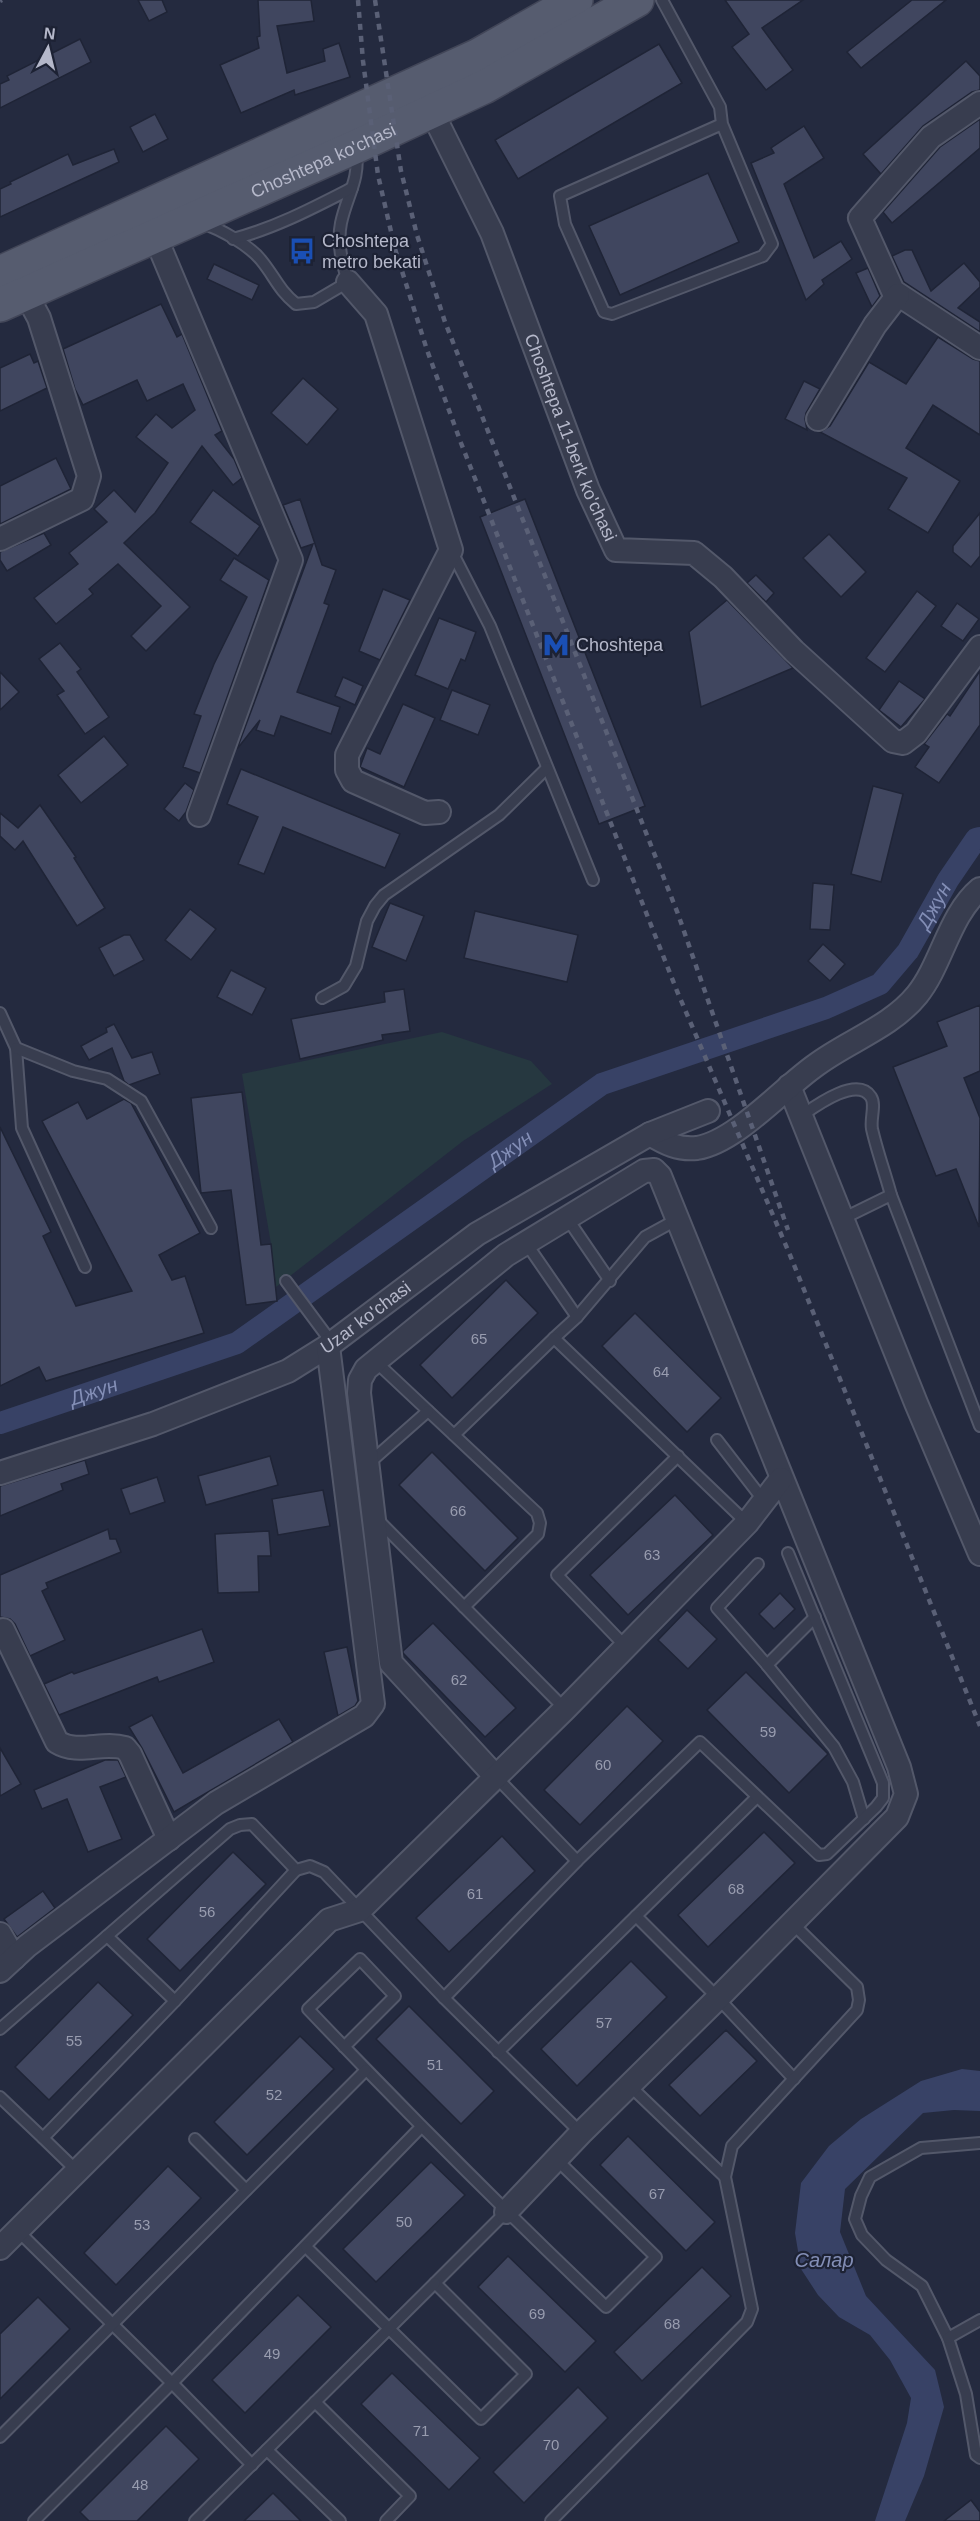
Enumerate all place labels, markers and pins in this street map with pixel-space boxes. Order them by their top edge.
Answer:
place label: Choshtepa metro bekati [322,231,421,272]
bus stop icon: Choshtepa metro bekati [287,236,317,266]
metro station icon: Choshtepa [541,630,571,660]
place label: Choshtepa [576,635,664,655]

